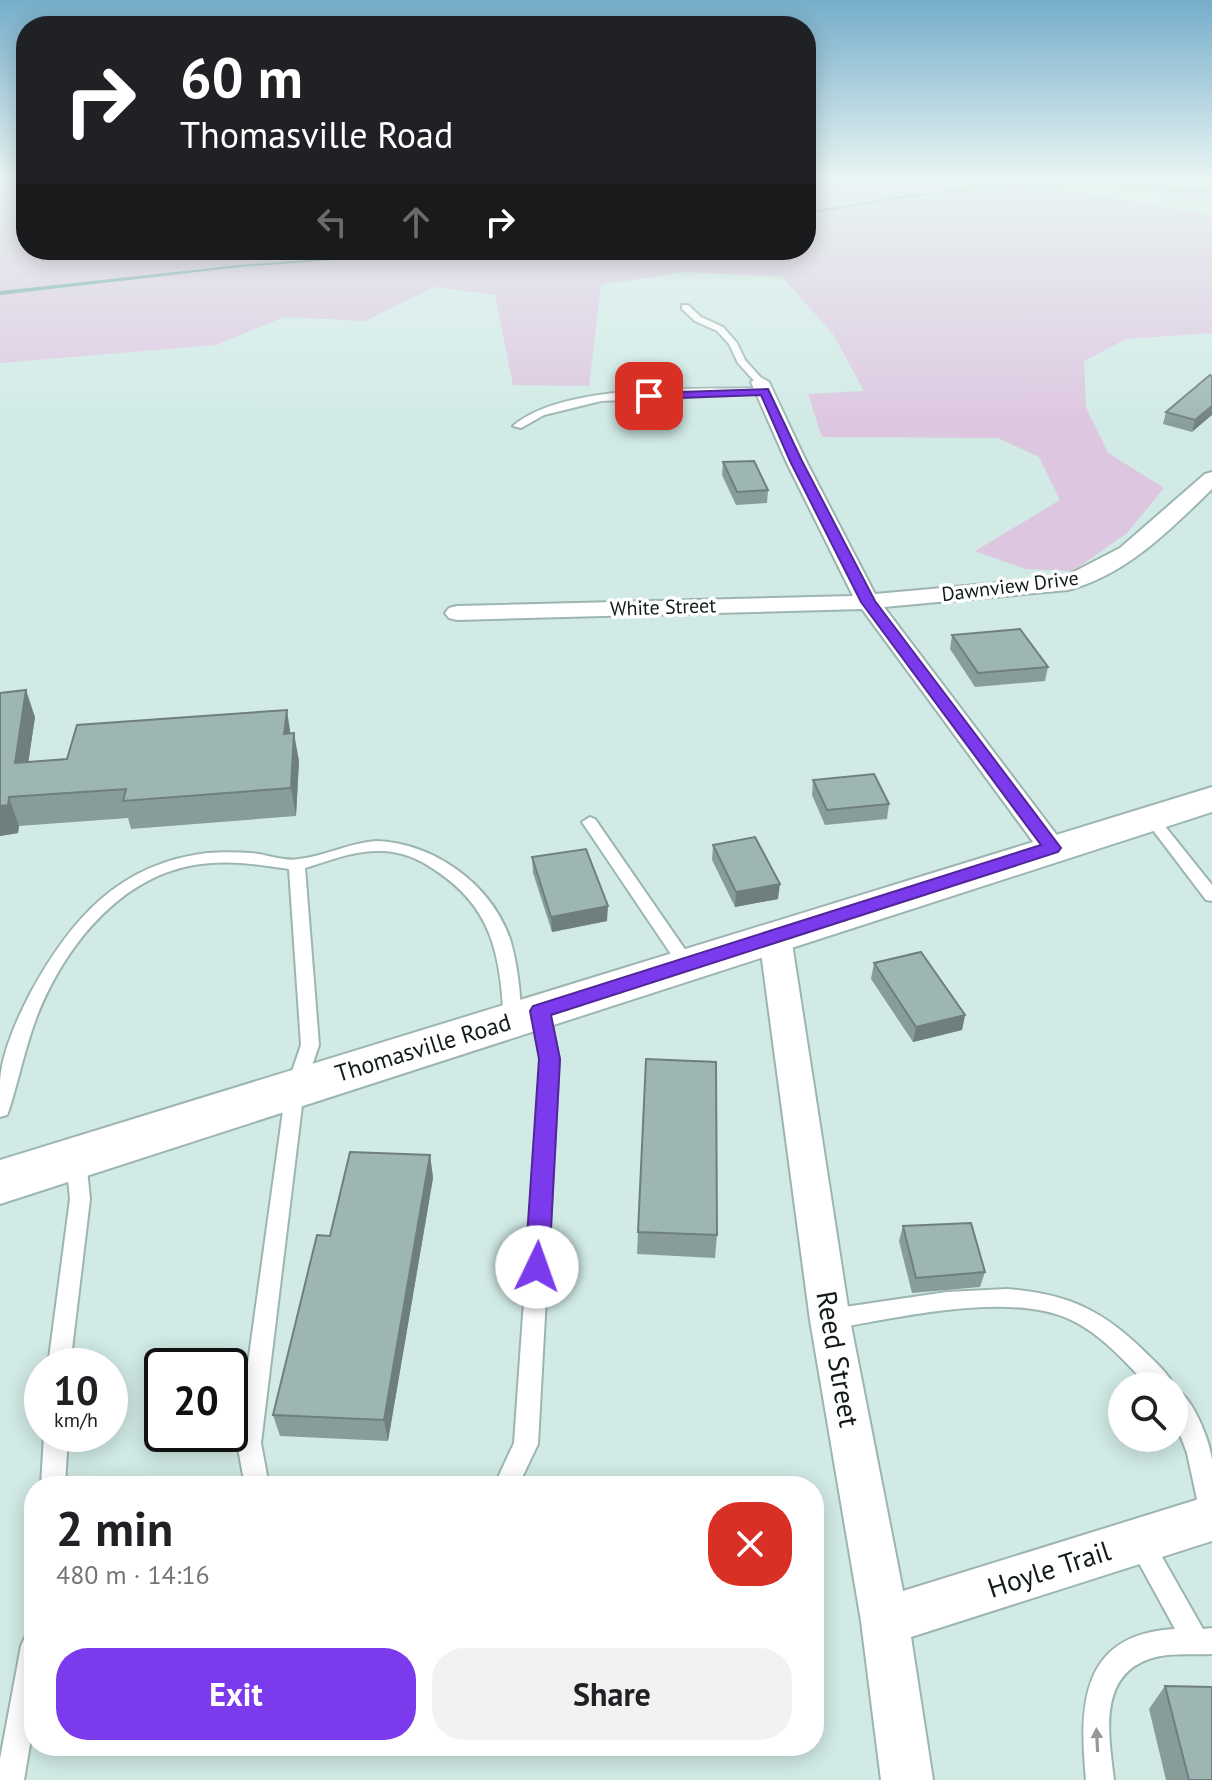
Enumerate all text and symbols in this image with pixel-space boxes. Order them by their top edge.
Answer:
text: 60 m [180,41,303,113]
icon: right [48,48,152,152]
text: Thomasville Road [180,111,453,158]
icon: left [310,200,354,244]
icon: ahead [394,200,438,244]
icon: right [478,200,522,244]
pin [615,362,683,430]
icon: arrive [627,374,671,418]
street label: Dawnview Drive [940,565,1080,607]
street label: White Street [610,592,717,622]
street label: Thomasville Road [331,1006,515,1089]
position arrow [495,1225,579,1309]
street label: Reed Street [808,1288,869,1430]
speed limit sign: 20 [144,1348,248,1452]
text: 10 [53,1364,99,1416]
map controls [1108,1372,1188,1452]
button: search [1108,1372,1188,1452]
text: km/h [54,1407,98,1433]
text: 2 min [56,1497,173,1559]
button: close [708,1502,792,1586]
street label: Hoyle Trail [983,1531,1115,1606]
text: 480 m · 14:16 [56,1558,210,1591]
button: Exit [56,1648,416,1740]
button: Share [432,1648,792,1740]
one-way arrow [1090,1727,1103,1752]

